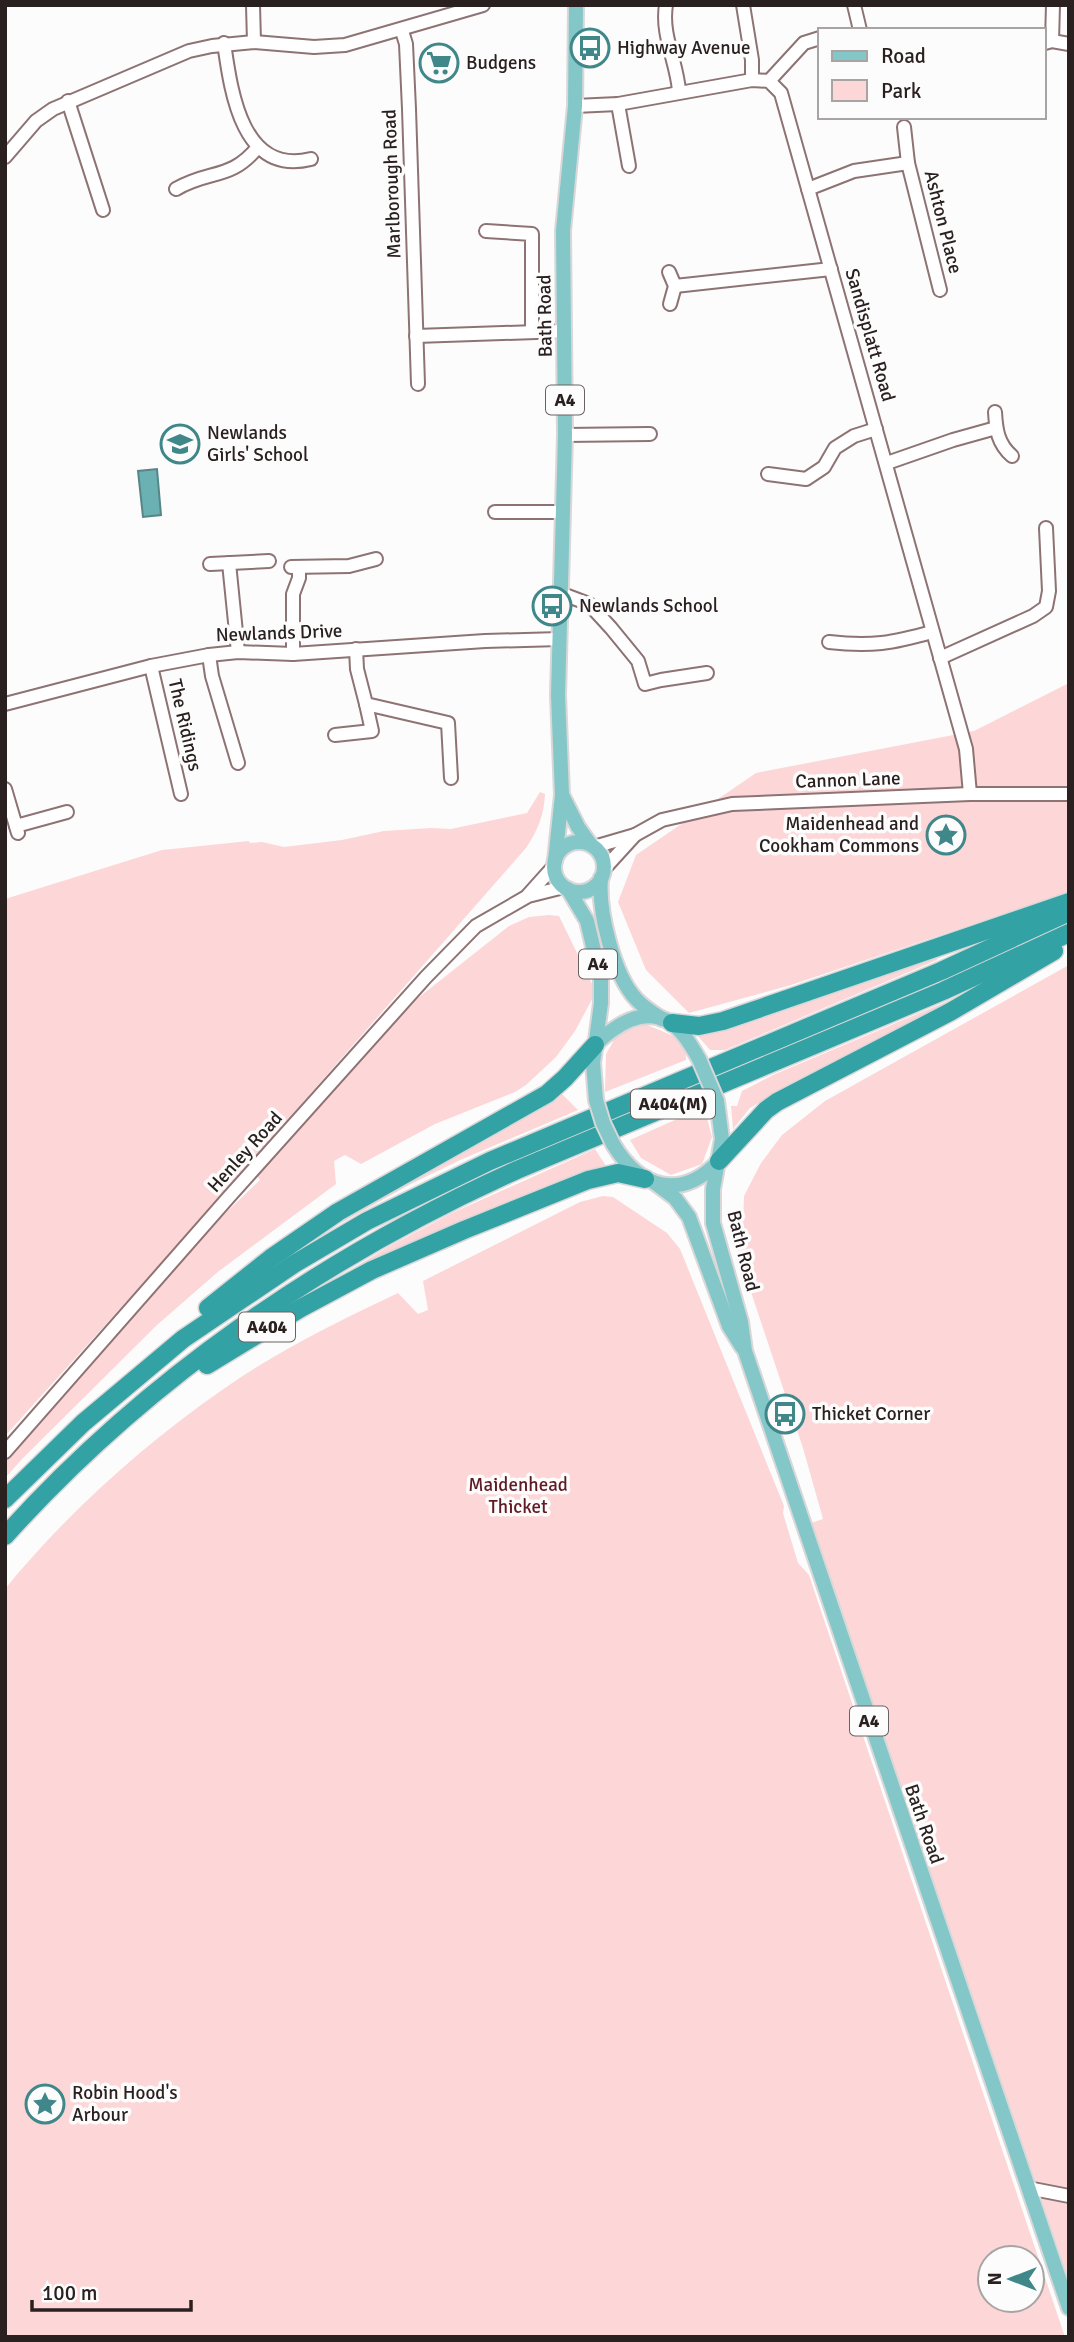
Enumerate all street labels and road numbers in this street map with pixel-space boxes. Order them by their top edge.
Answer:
street label: Marlborough Road [377,109,407,259]
street label: Ashton Place [919,168,967,276]
street label: Sandisplatt Road [840,266,900,404]
street label: Bath Road [532,274,558,358]
road number: A4 [546,386,584,414]
street label: Newlands Drive [215,619,343,647]
street label: The Ridings [163,677,207,773]
street label: Cannon Lane [795,766,901,794]
road number: A4 [579,950,617,979]
road number: A404(M) [631,1090,715,1119]
street label: Henley Road [202,1106,288,1198]
street label: Bath Road [721,1208,765,1294]
road number: A404 [239,1312,295,1342]
road number: A4 [850,1706,888,1736]
street label: Bath Road [899,1781,949,1867]

